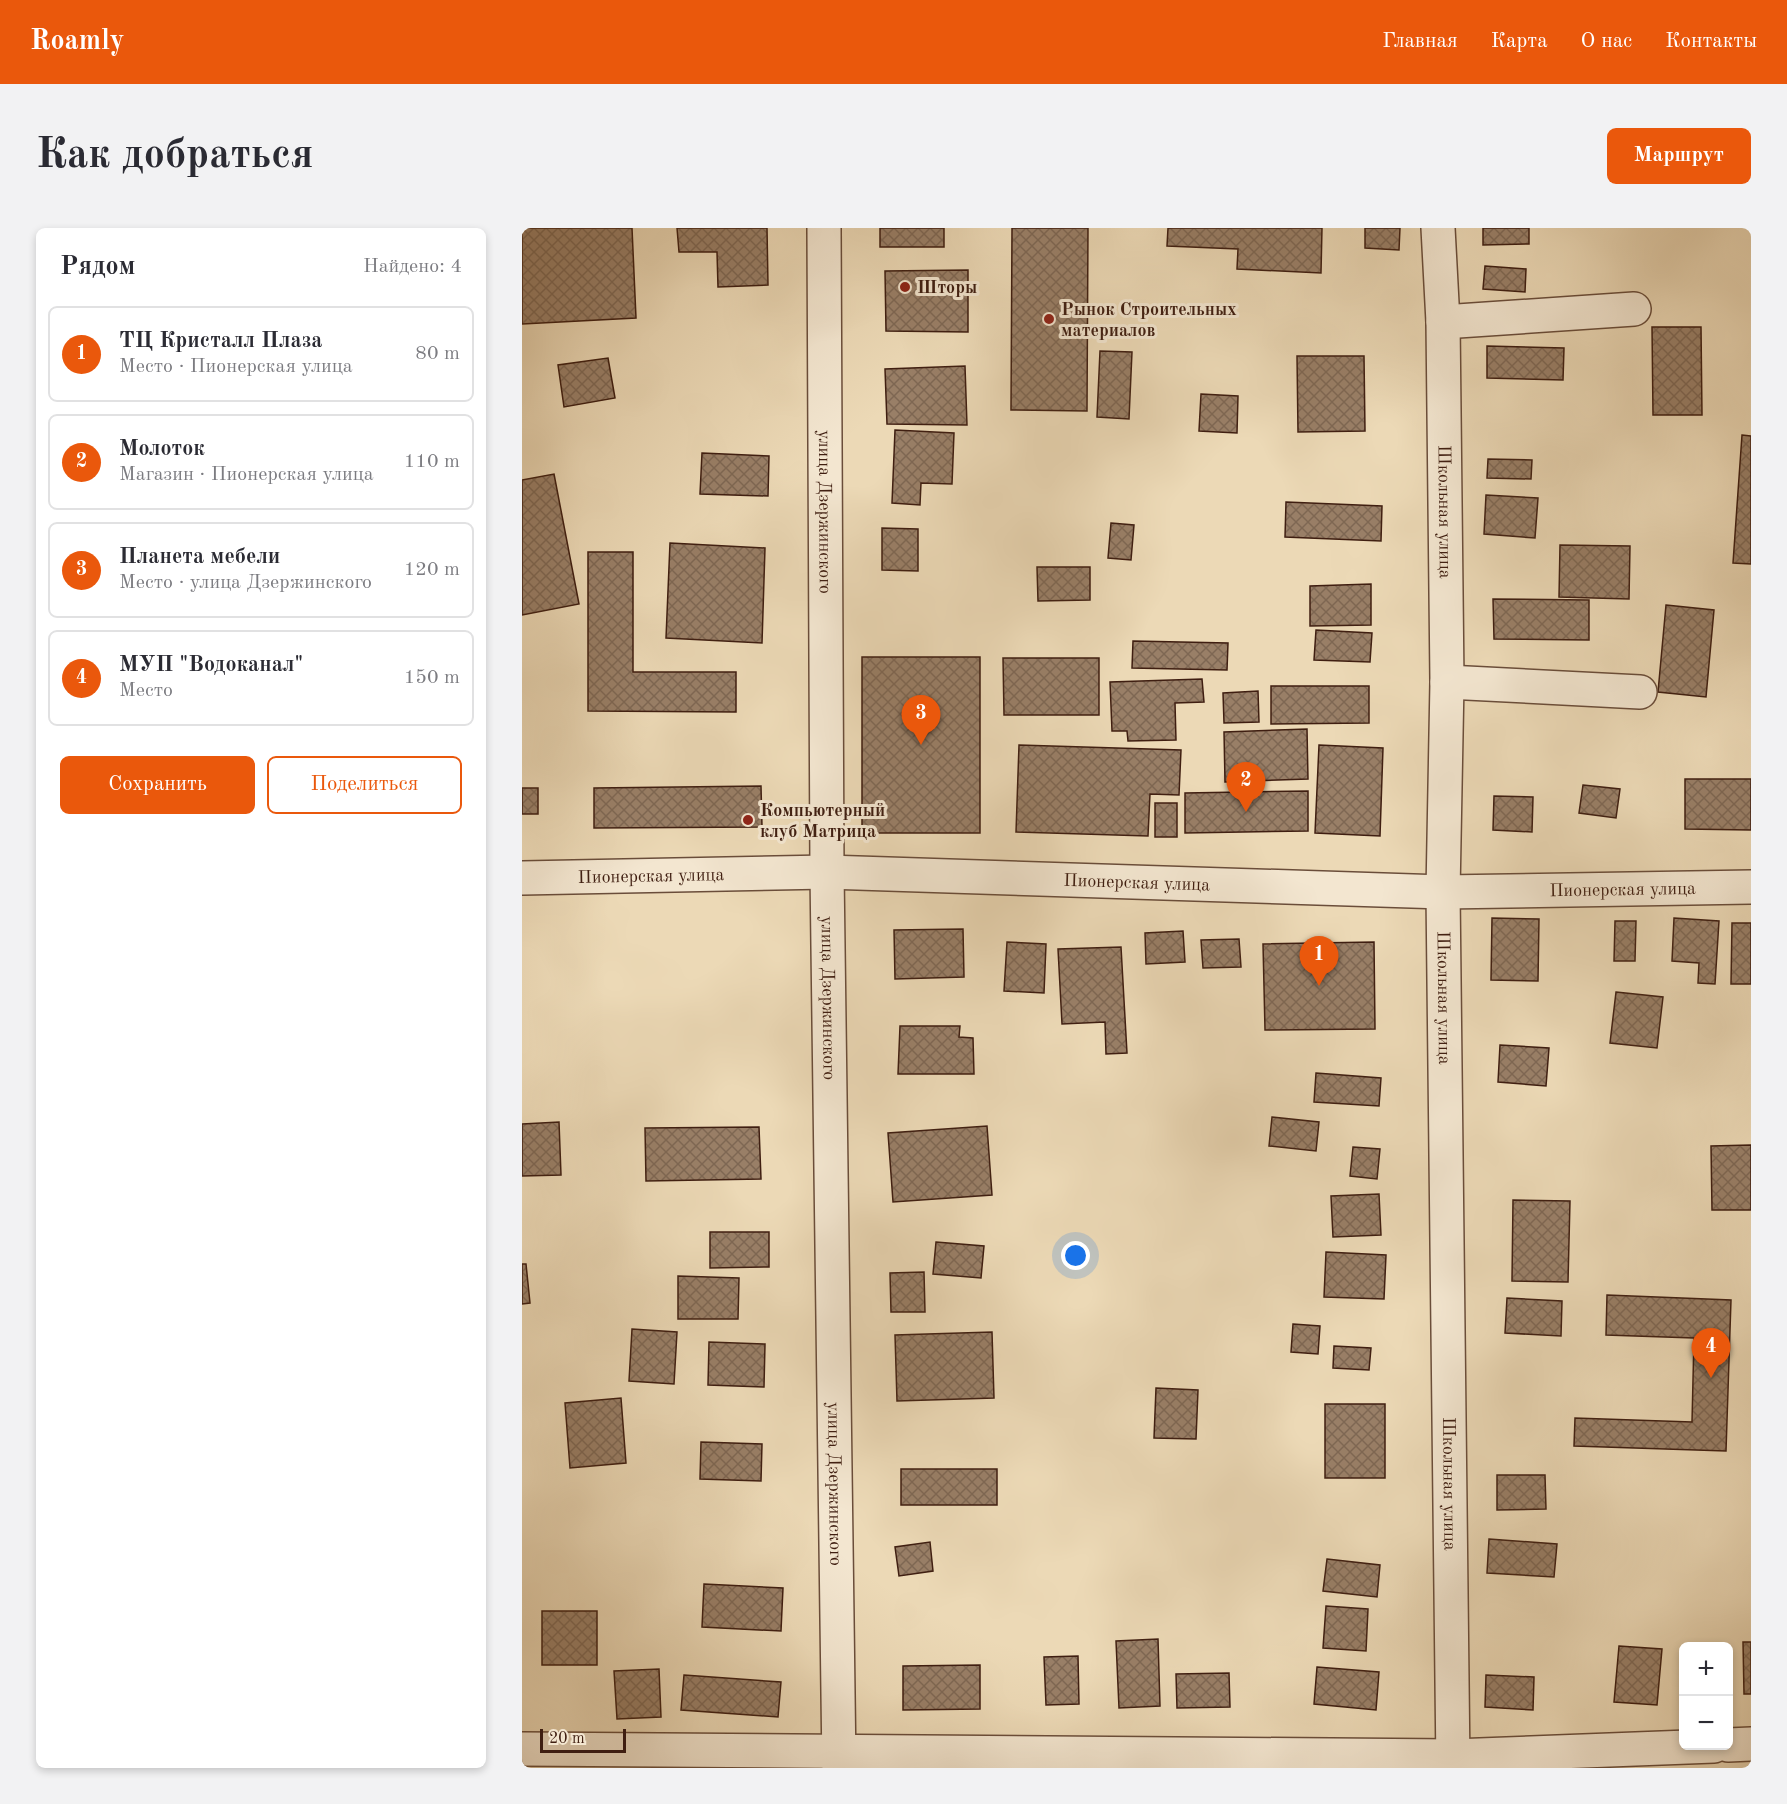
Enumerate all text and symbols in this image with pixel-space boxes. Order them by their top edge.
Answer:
text: Roamly [30,28,124,56]
text: Главная [1382,31,1458,52]
text: Карта [1491,31,1548,52]
text: О нас [1581,31,1632,52]
text: Контакты [1665,31,1757,52]
button: Маршрут [1607,128,1751,184]
text: Как добраться [36,135,313,177]
text: Рядом [60,254,135,280]
text: Найдено: 4 [363,257,462,277]
place label: Шторы [917,279,977,297]
marker: Шторы [898,280,912,294]
place label: Рынок Строительных материалов [1061,301,1237,340]
marker: Рынок Строительных материалов [1042,312,1056,326]
text: ТЦ Кристалл Плаза [119,330,322,352]
text: 1 [76,344,87,364]
text: 80 m [415,344,460,364]
text: Место · Пионерская улица [119,357,353,377]
street label: улица Дзержинского [815,430,834,594]
text: Молоток [119,438,205,460]
street label: Школьная улица [1434,445,1454,579]
text: 2 [76,452,87,472]
text: 110 m [404,452,460,472]
text: Магазин · Пионерская улица [119,465,374,485]
text: Планета мебели [119,546,280,568]
text: 3 [76,560,87,580]
text: 120 m [404,560,460,580]
text: Место · улица Дзержинского [119,573,372,593]
text: МУП "Водоканал" [119,654,303,676]
text: 4 [76,668,87,688]
text: 150 m [404,668,460,688]
text: Место [119,681,173,701]
pin: 3 [902,696,940,745]
button: Сохранить [60,756,255,814]
button: Поделиться [267,756,462,814]
pin: 2 [1226,762,1266,812]
place label: Компьютерный клуб Матрица [760,802,885,841]
marker: Компьютерный клуб Матрица [741,813,755,827]
street label: Пионерская улица [578,866,725,887]
street label: Пионерская улица [1063,872,1210,894]
street label: Пионерская улица [1549,880,1696,900]
street label: улица Дзержинского [818,916,838,1080]
street label: Школьная улица [1433,931,1453,1065]
pin: 1 [1300,936,1338,986]
your location [1061,1241,1090,1270]
pin: 4 [1692,1328,1730,1378]
street label: улица Дзержинского [824,1402,844,1566]
street label: Школьная улица [1439,1417,1459,1551]
map controls [1679,1642,1733,1750]
button: + [1679,1642,1733,1696]
button: − [1679,1696,1733,1750]
scale bar [540,1726,626,1754]
text: 20 m [549,1731,585,1747]

